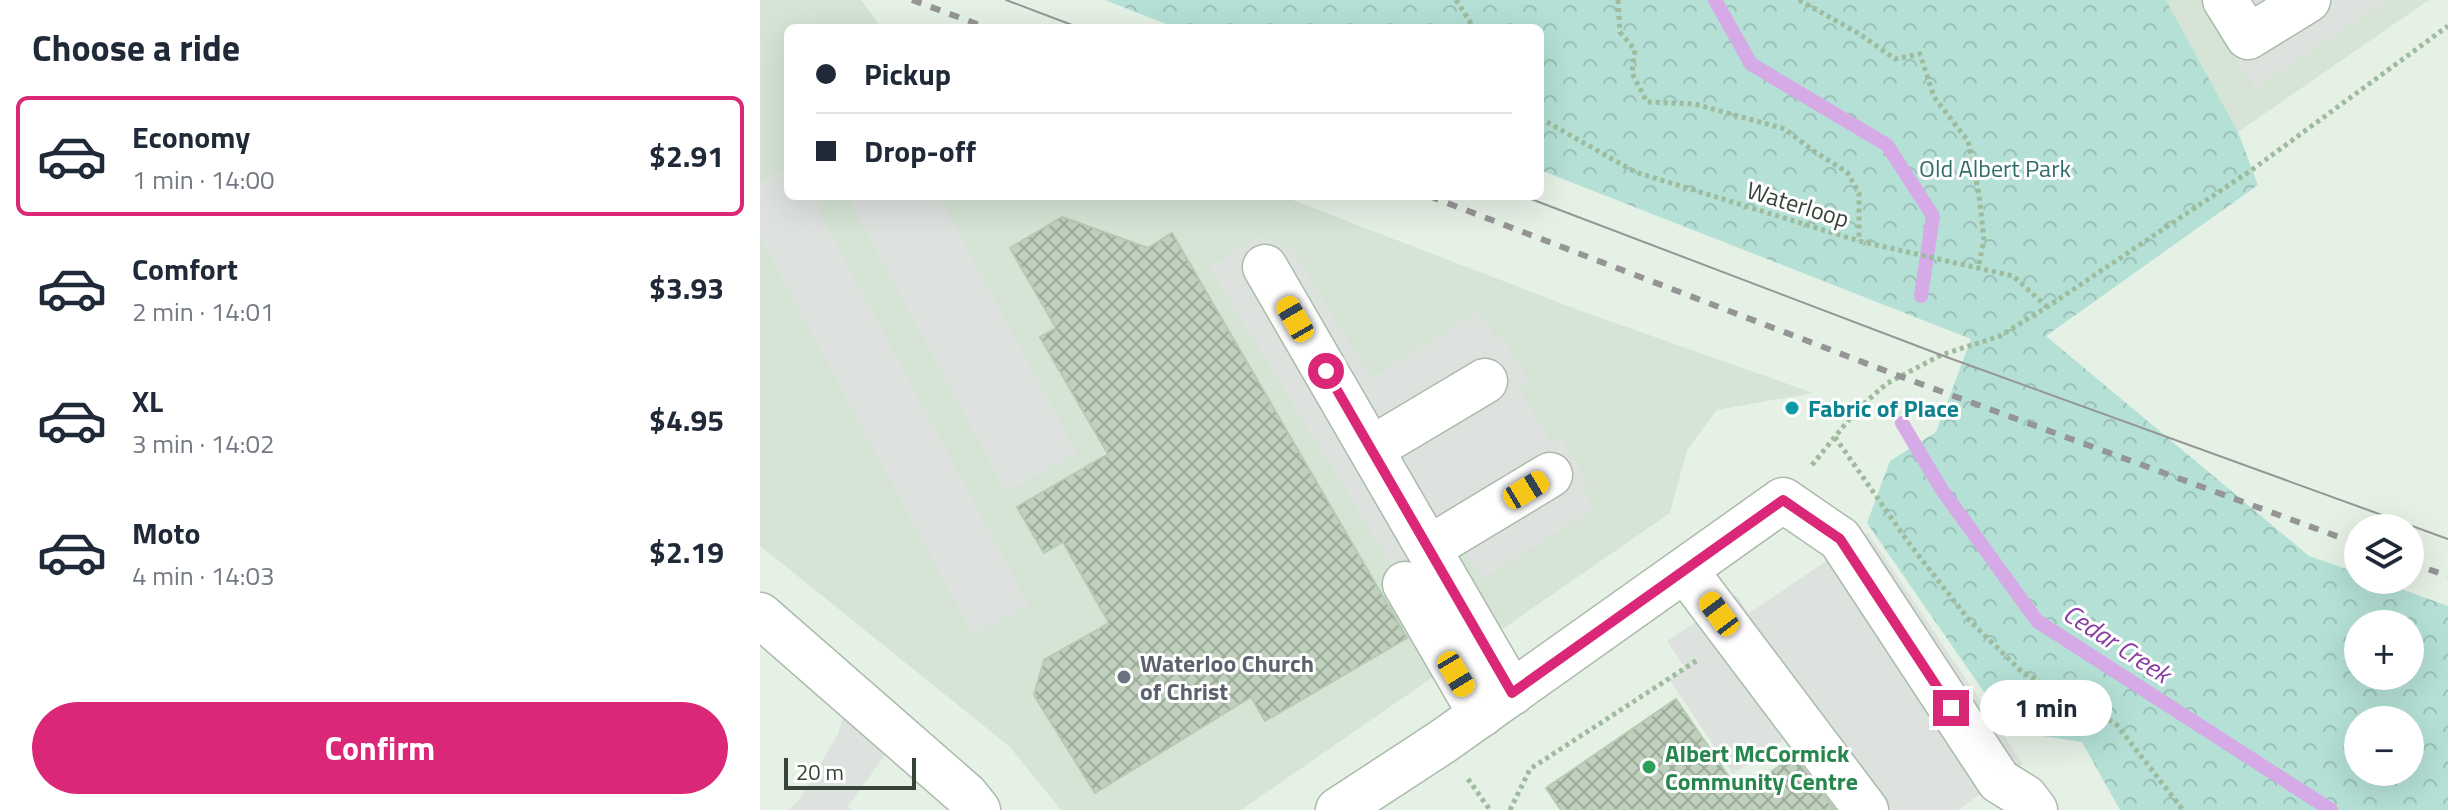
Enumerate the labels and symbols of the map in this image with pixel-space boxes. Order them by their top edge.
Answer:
park label: Old Albert Park [1919,150,2071,186]
street label: Waterloop [1742,171,1854,237]
car [1273,292,1317,346]
route start [1308,353,1344,389]
place label: Fabric of Place [1808,390,1959,426]
marker: Fabric of Place [1783,399,1801,417]
car [1499,467,1553,513]
car [1695,588,1743,640]
water label: Cedar Creek [2055,594,2181,694]
place label: Waterloo Church of Christ [1140,645,1314,709]
car [1433,647,1479,701]
marker: Waterloo Church of Christ [1115,668,1133,686]
callout: 1 min [1979,680,2111,736]
route end [1933,690,1969,726]
place label: Albert McCormick Community Centre [1665,735,1858,799]
scale bar [784,754,916,790]
marker: Albert McCormick Community Centre [1640,758,1658,776]

